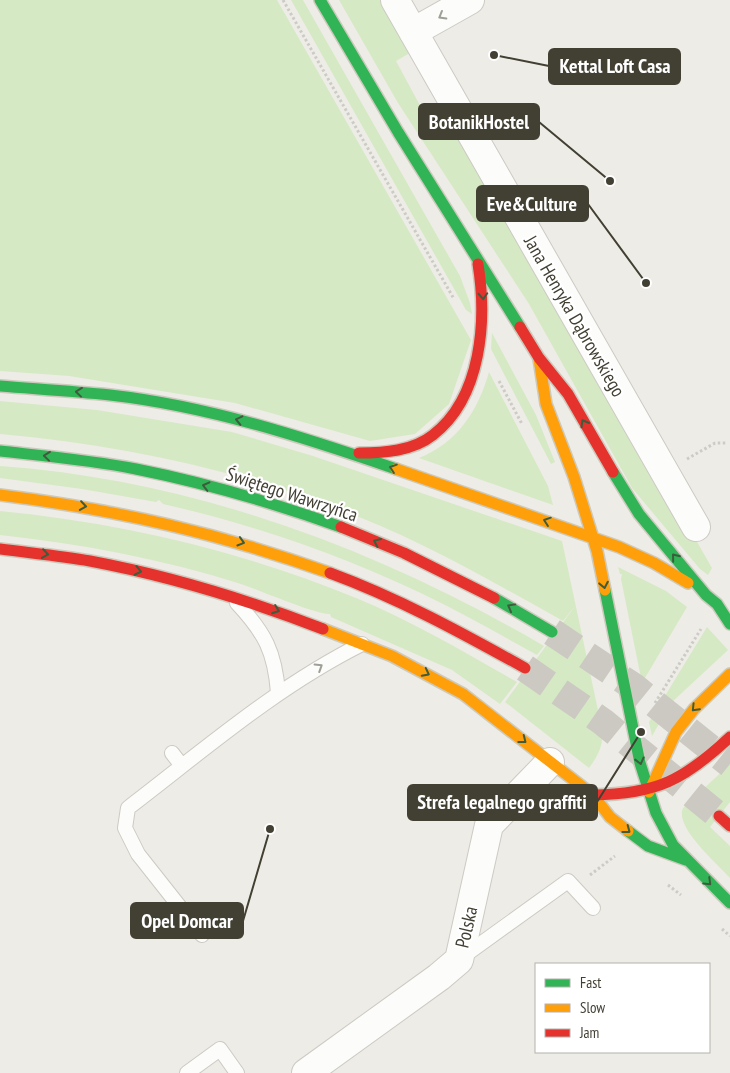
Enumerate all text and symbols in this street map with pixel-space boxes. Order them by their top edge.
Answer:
one-way arrow [438,10,447,20]
callout: Kettal Loft Casa [549,49,680,84]
text: Kettal Loft Casa [560,53,670,79]
callout: BotanikHostel [419,104,539,139]
text: BotanikHostel [429,109,529,135]
callout: Eve&Culture [477,186,588,221]
text: Eve&Culture [487,191,577,217]
street label: Jana Henryka Dąbrowskiego [519,230,631,401]
one-way arrow [477,292,488,300]
one-way arrow [74,387,82,398]
one-way arrow [234,415,243,426]
one-way arrow [581,419,591,428]
one-way arrow [42,451,50,462]
street label: Świętego Wawrzyńca [223,461,361,527]
one-way arrow [390,464,398,474]
one-way arrow [202,481,211,492]
one-way arrow [79,500,87,510]
one-way arrow [543,517,552,527]
one-way arrow [237,537,245,547]
one-way arrow [373,537,382,548]
one-way arrow [41,548,49,559]
one-way arrow [672,554,681,563]
one-way arrow [133,565,142,576]
one-way arrow [598,581,608,590]
one-way arrow [507,603,516,613]
one-way arrow [271,604,279,614]
one-way arrow [314,664,323,673]
one-way arrow [420,667,429,677]
one-way arrow [692,702,701,711]
one-way arrow [517,734,526,742]
one-way arrow [634,757,645,766]
callout: Strefa legalnego graffiti [408,785,597,820]
text: Strefa legalnego graffiti [417,789,587,815]
one-way arrow [621,824,630,832]
one-way arrow [702,876,711,885]
callout: Opel Domcar [131,903,243,938]
street label: Polska [450,904,482,950]
text: Opel Domcar [141,908,233,934]
legend [535,963,710,1053]
text: Fast [580,973,601,992]
text: Slow [580,998,605,1017]
text: Jam [579,1023,599,1042]

